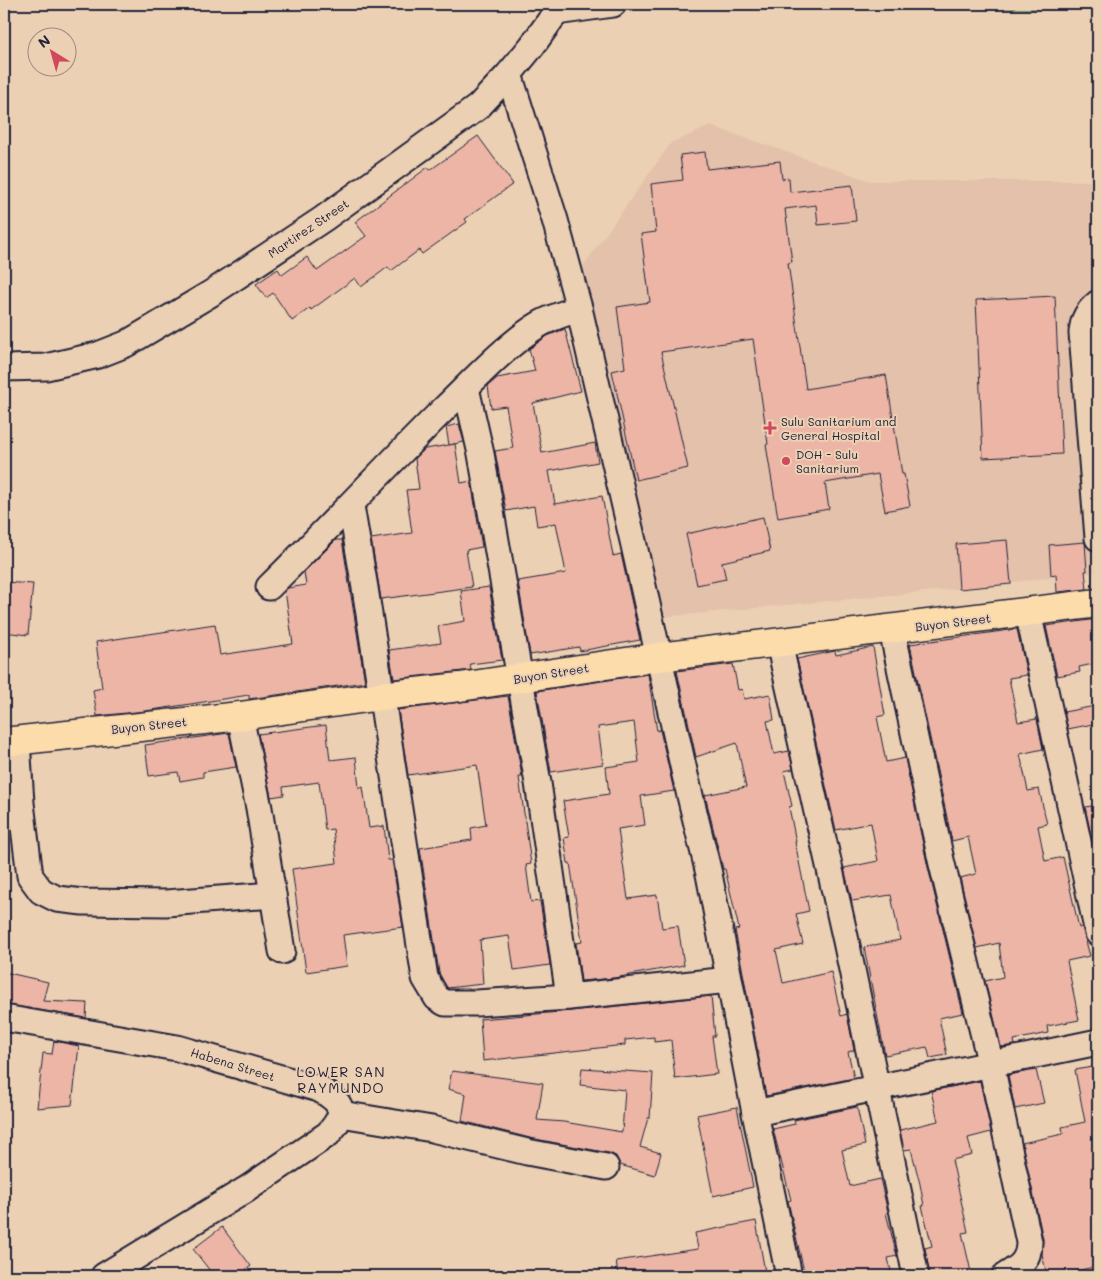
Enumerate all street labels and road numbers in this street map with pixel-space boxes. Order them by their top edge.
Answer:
street label: Martirez Street [264,195,352,261]
street label: Buyon Street [914,609,992,635]
street label: Buyon Street [512,659,590,687]
street label: Buyon Street [110,713,188,737]
street label: Habena Street [189,1044,277,1084]

